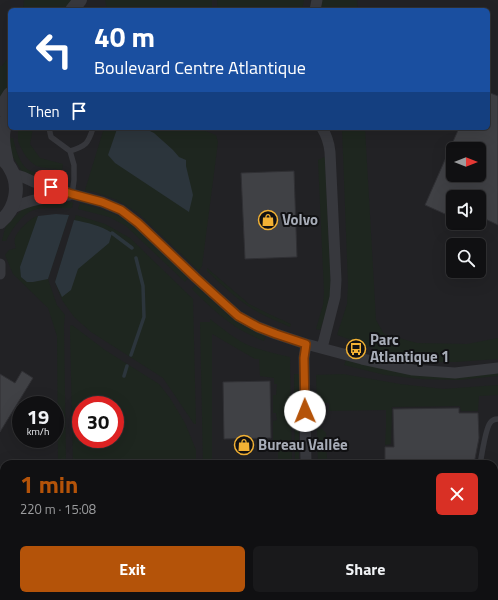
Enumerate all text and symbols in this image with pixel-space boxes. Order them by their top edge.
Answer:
text: 40 m [94,15,155,58]
icon: left [28,24,80,76]
text: Boulevard Centre Atlantique [94,54,306,81]
text: Then [28,100,60,123]
icon: arrive [68,100,90,122]
north arrow [446,142,486,182]
map controls [446,142,486,278]
pin [34,170,68,204]
icon: arrive [40,176,62,198]
button: sound [446,190,486,230]
place label: Volvo [282,208,318,231]
shop icon: Volvo [257,209,279,231]
button: search [446,238,486,278]
place label: Parc Atlantique 1 [370,328,449,368]
bus stop icon: Parc Atlantique 1 [345,338,367,360]
position arrow [284,390,326,432]
speed limit sign: 30 [72,396,124,448]
text: 19 [27,401,49,432]
text: km/h [27,424,49,439]
place label: Bureau Vallée [258,433,348,456]
shop icon: Bureau Vallée [233,434,255,456]
text: 1 min [20,466,78,502]
button: close [436,473,478,515]
text: 220 m · 15:08 [20,499,96,519]
button: Exit [20,546,245,592]
button: Share [253,546,478,592]

